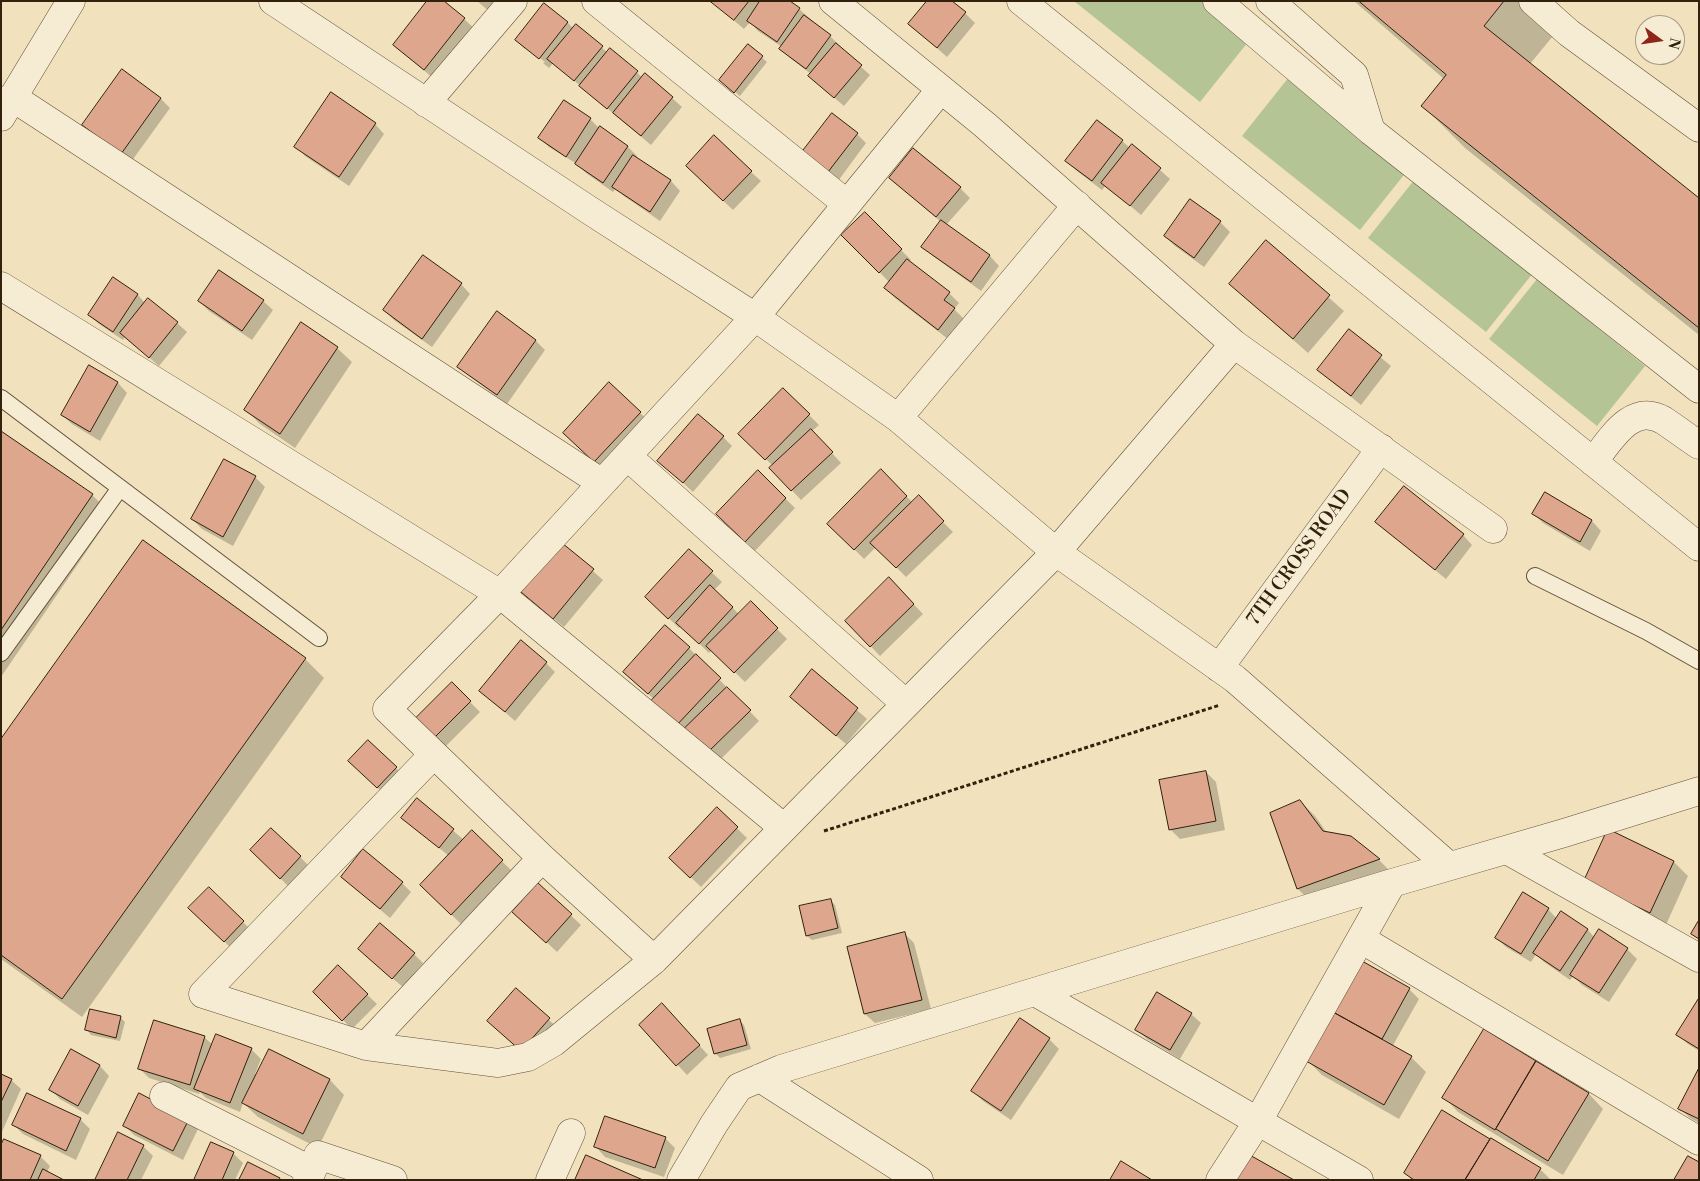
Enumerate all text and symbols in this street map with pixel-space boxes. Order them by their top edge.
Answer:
north arrow [1635,15,1685,65]
text: N [1664,36,1684,51]
street label: 7TH CROSS ROAD [1243,485,1357,631]

